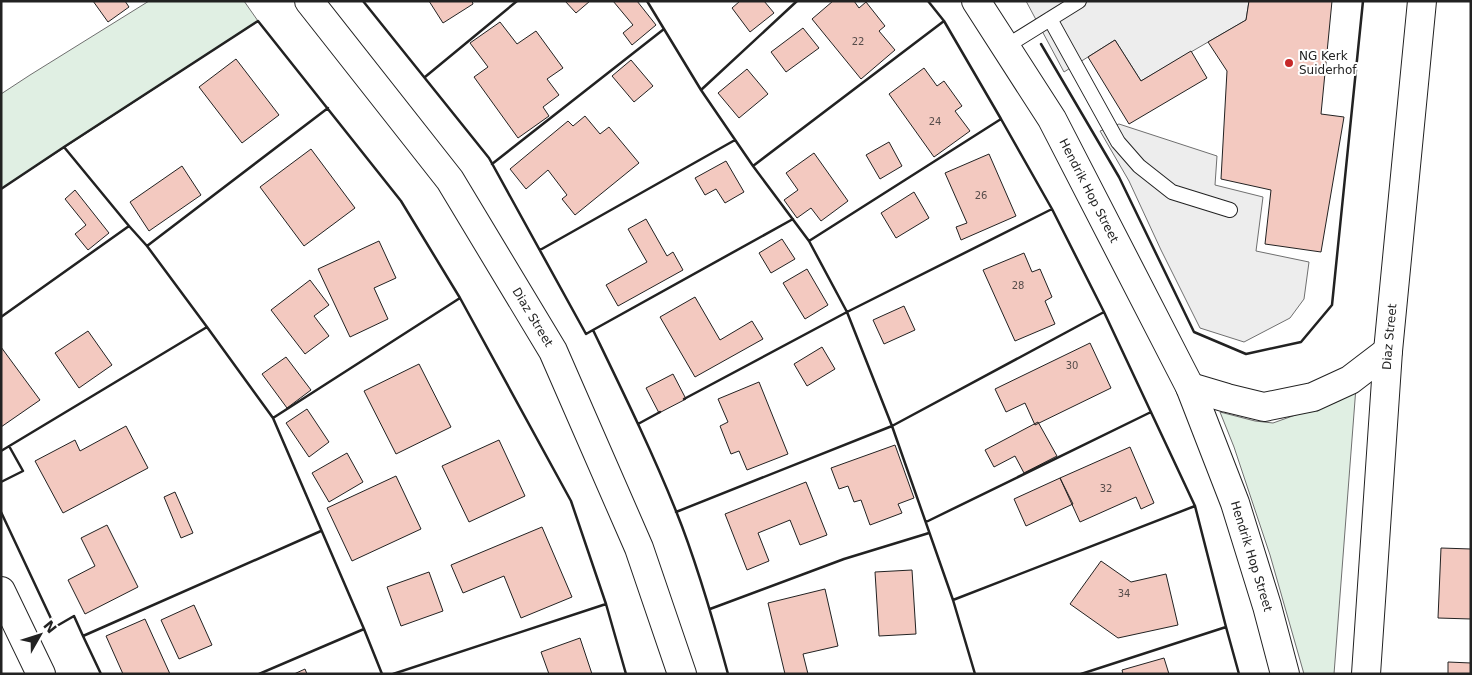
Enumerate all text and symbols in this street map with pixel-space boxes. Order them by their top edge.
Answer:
house number: 22 [852,36,864,47]
place label: NG Kerk Suiderhof [1299,49,1357,77]
marker: NG Kerk Suiderhof [1283,57,1295,69]
house number: 24 [929,116,941,127]
street label: Hendrik Hop Street [1056,136,1122,245]
house number: 26 [975,190,987,201]
house number: 28 [1012,280,1024,291]
street label: Diaz Street [509,285,556,350]
street label: Diaz Street [1380,303,1400,370]
house number: 30 [1066,360,1078,371]
house number: 32 [1100,483,1112,494]
street label: Hendrik Hop Street [1228,499,1275,613]
house number: 34 [1118,588,1130,599]
north arrow [15,610,65,660]
text: N [40,617,60,636]

